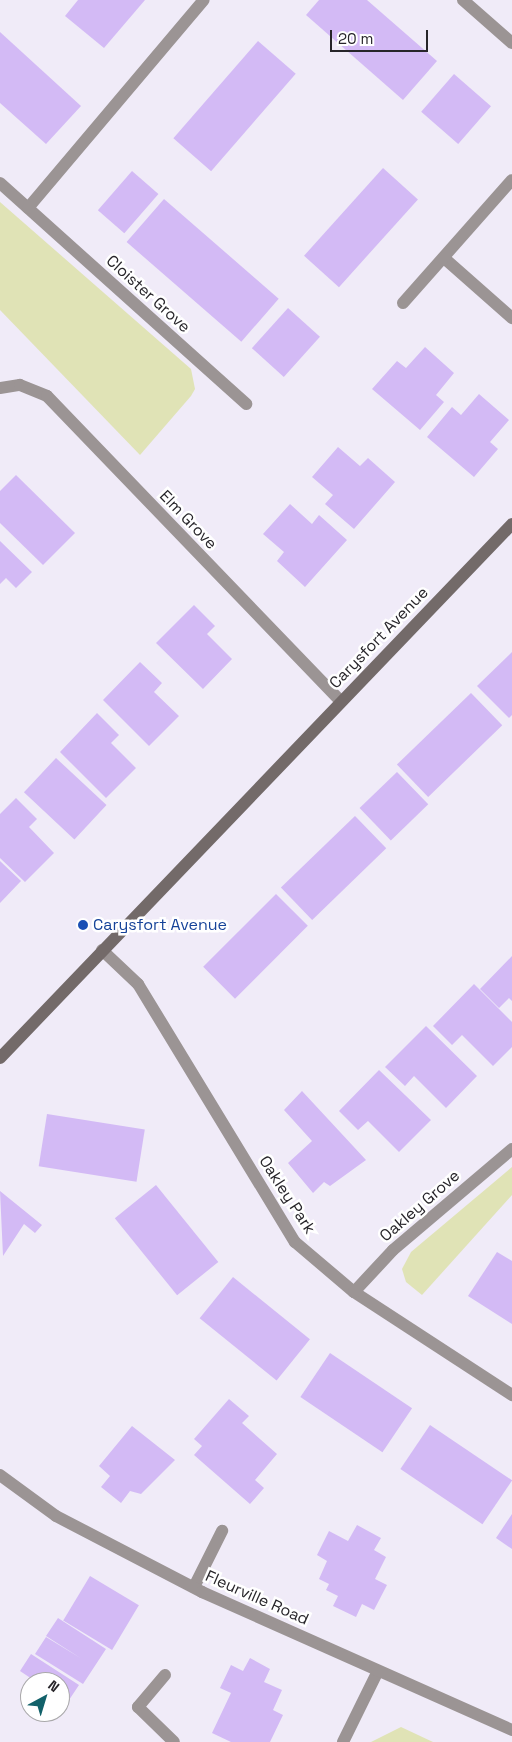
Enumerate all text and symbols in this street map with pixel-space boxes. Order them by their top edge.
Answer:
scale bar [332,20,430,52]
text: 20 m [338,29,373,48]
street label: Cloister Grove [102,251,194,337]
street label: Elm Grove [155,487,221,553]
street label: Carysfort Avenue [326,583,432,693]
place label: Carysfort Avenue [93,915,227,935]
marker: Carysfort Avenue [77,919,89,931]
street label: Oakley Park [255,1152,319,1238]
street label: Oakley Grove [376,1166,464,1246]
street label: Fleurville Road [202,1567,312,1629]
north arrow [20,1672,70,1722]
text: N [44,1676,63,1696]

